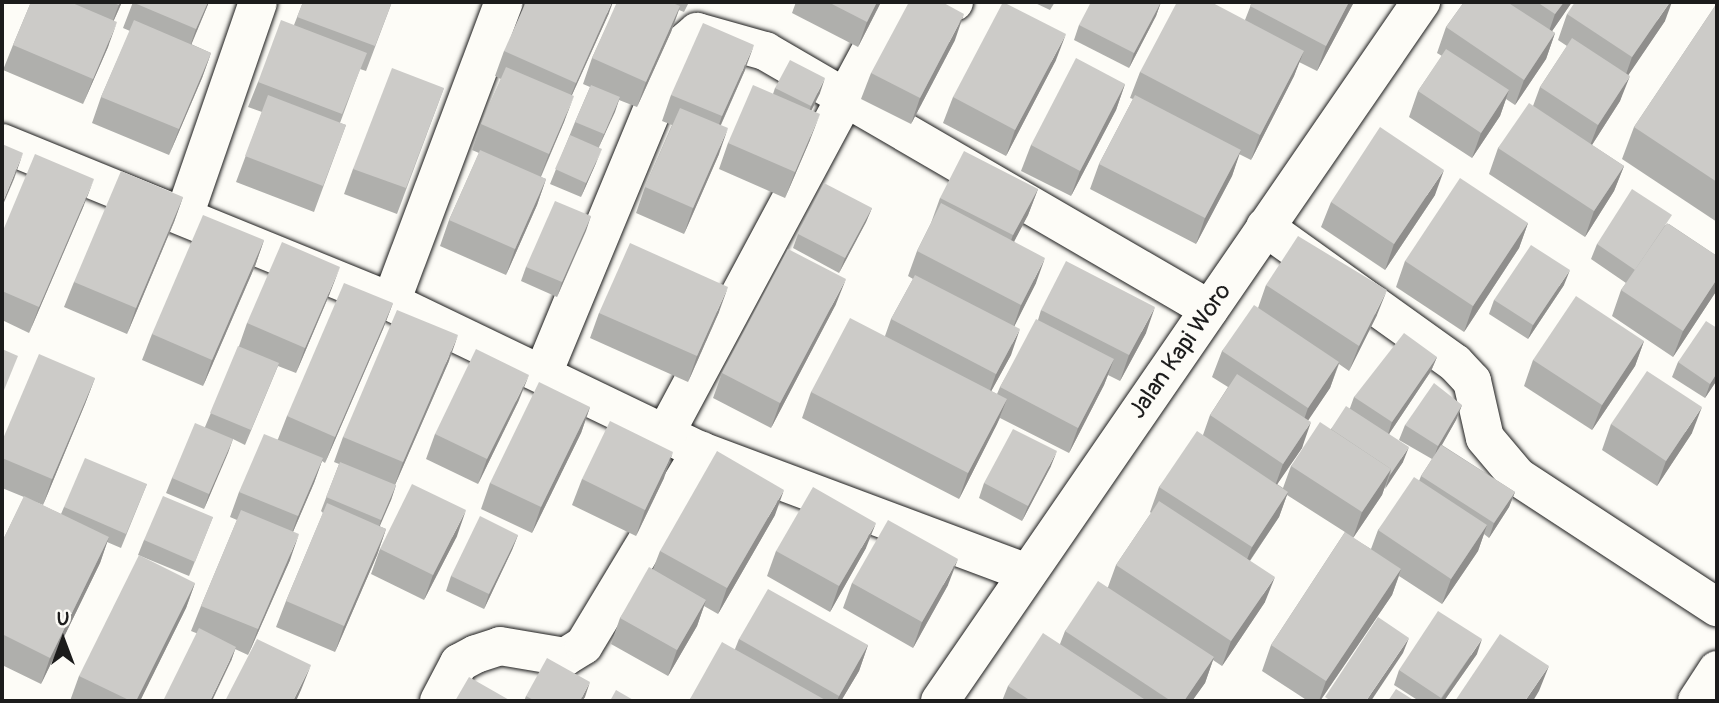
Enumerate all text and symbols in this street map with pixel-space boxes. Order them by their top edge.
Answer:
street label: Jalan Kapi Woro [1123,278,1237,424]
north arrow [28,605,98,675]
text: U [57,607,69,631]

